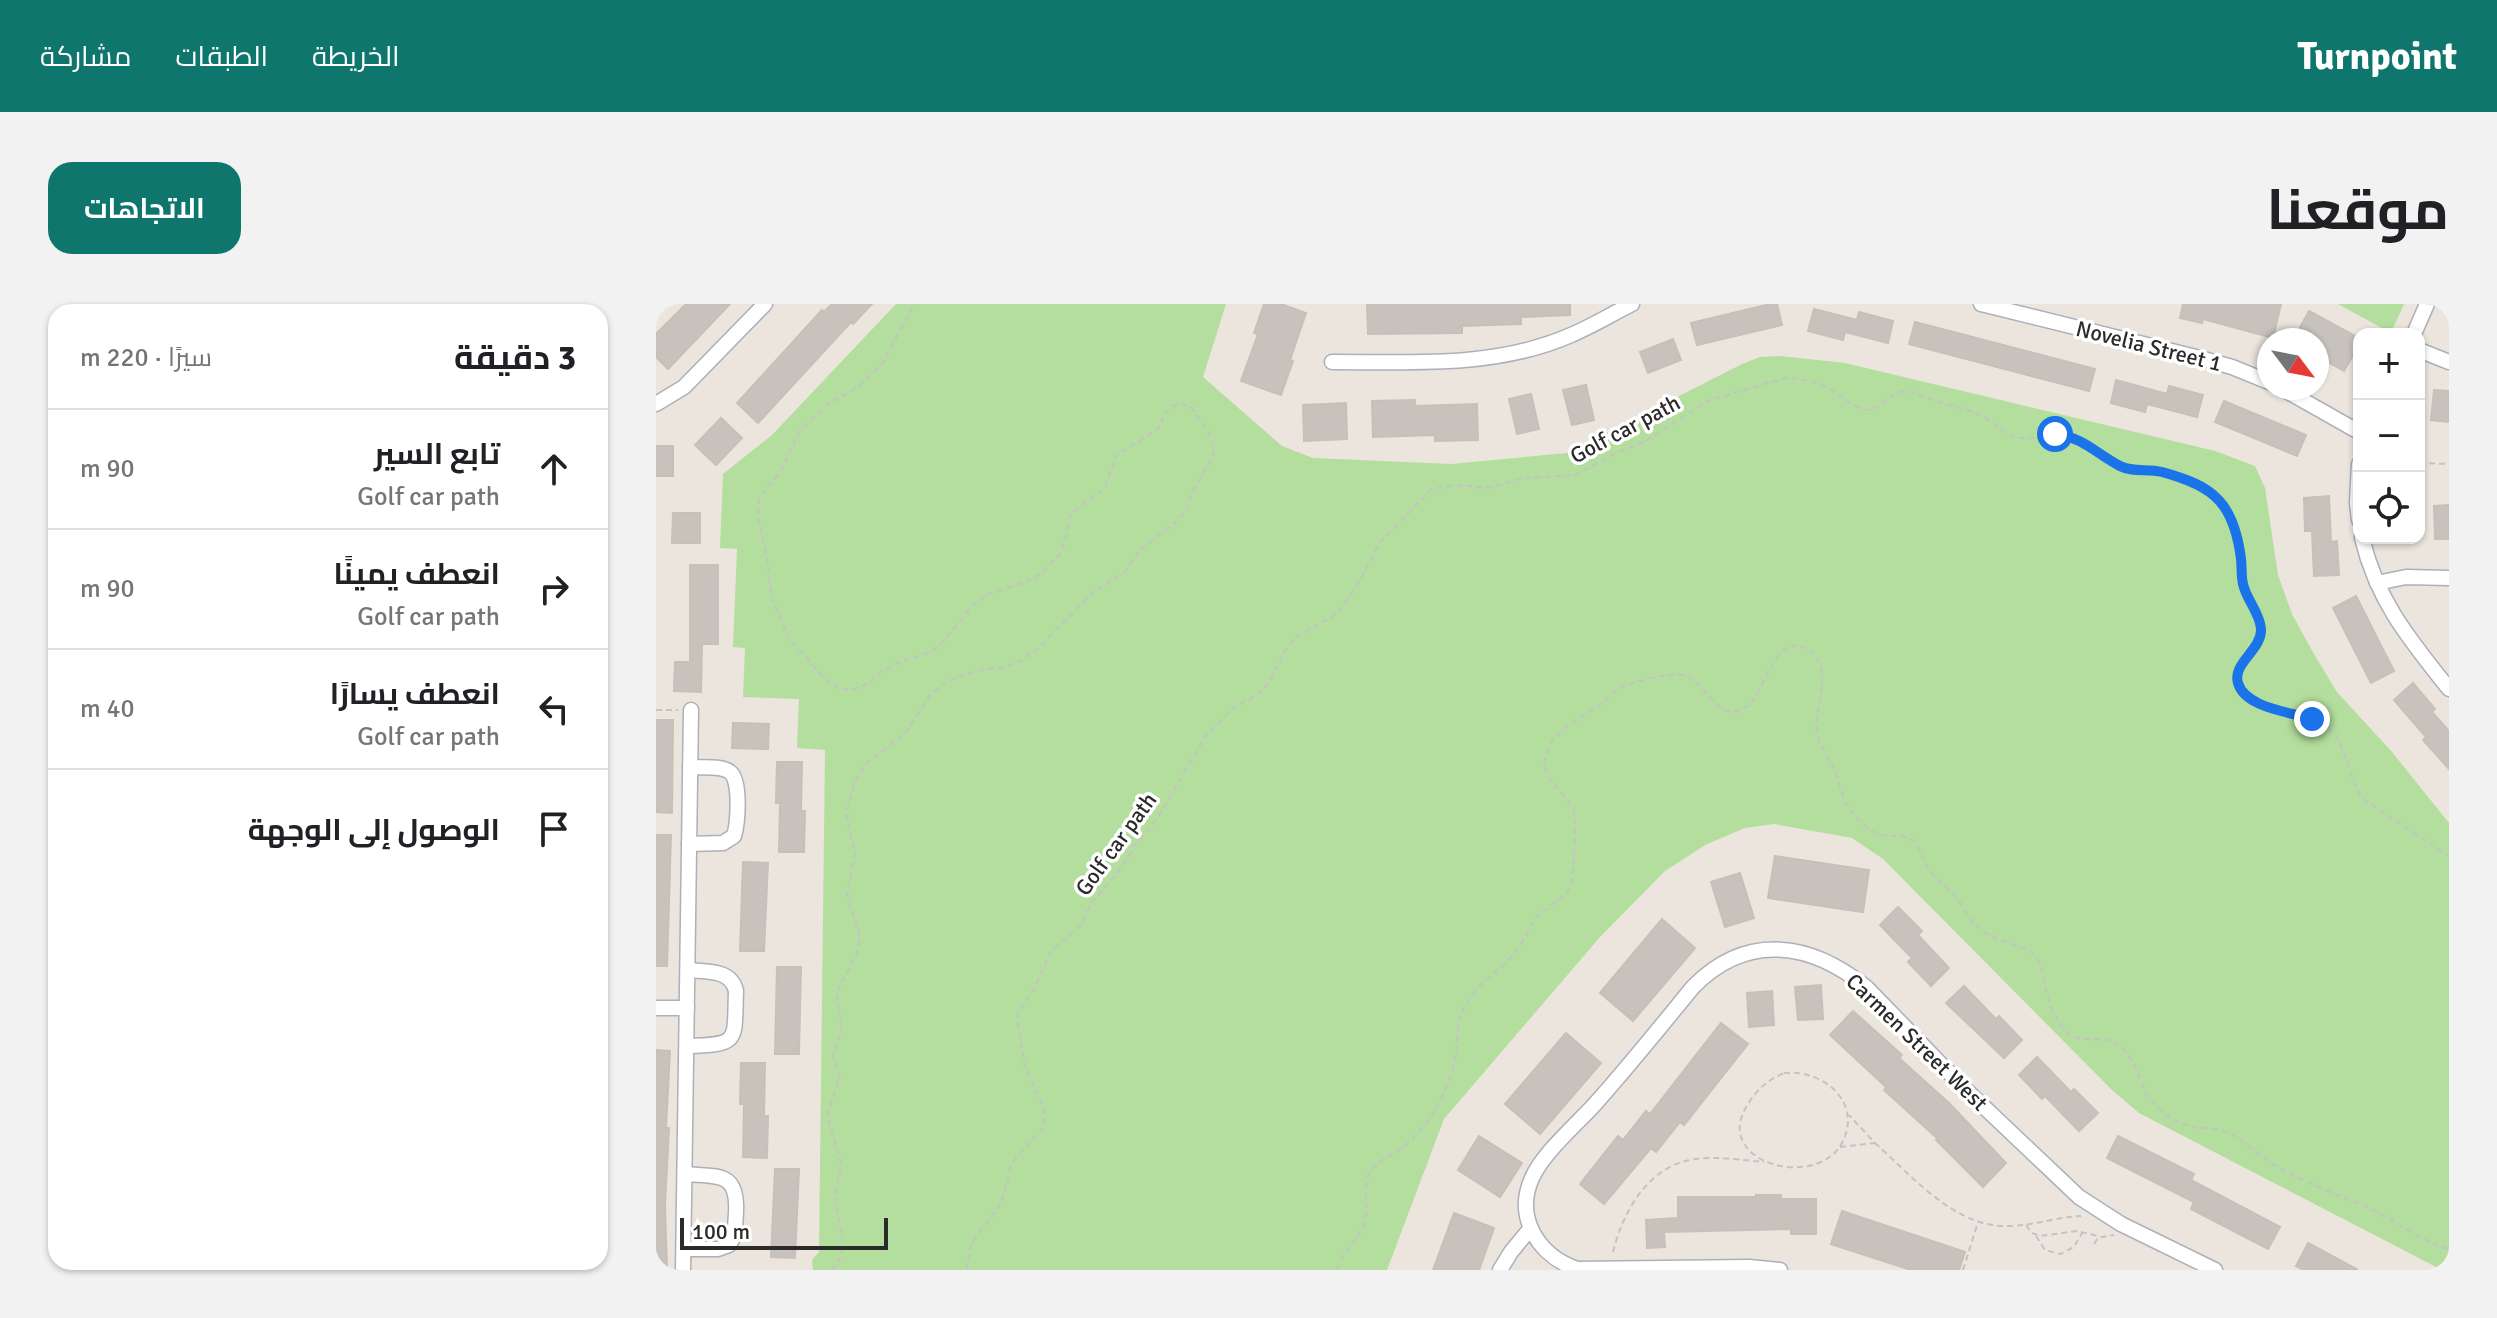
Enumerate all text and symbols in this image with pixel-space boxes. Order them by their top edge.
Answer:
text: Turnpoint [2298,33,2457,80]
text: مشاركة [40,40,131,74]
text: الطبقات [175,40,268,74]
text: الخريطة [312,40,399,74]
button: الاتجاهات [48,162,241,254]
text: موقعنا [2266,176,2449,245]
street label: Novelia Street 1 [2073,315,2225,377]
north arrow [2257,328,2329,400]
map controls [2353,328,2425,544]
button: + [2353,328,2425,400]
text: 3 دقيقة [454,337,576,379]
text: سيرًا · 220 m [80,342,212,374]
street label: Golf car path [1565,389,1685,469]
button: − [2353,400,2425,472]
route start [2037,416,2073,452]
text: تابع السير [374,436,500,473]
icon: ahead [532,447,576,491]
text: 90 m [80,453,135,485]
button: locate [2353,472,2425,544]
text: Golf car path [357,481,500,513]
text: انعطف يمينًا [333,556,500,593]
icon: right [532,567,576,611]
text: 90 m [80,573,135,605]
text: Golf car path [357,601,500,633]
text: انعطف يسارًا [330,676,500,713]
icon: left [532,687,576,731]
text: 40 m [80,693,135,725]
route end [2294,701,2330,737]
text: Golf car path [357,721,500,753]
street label: Golf car path [1070,787,1162,901]
icon: arrive [532,807,576,851]
text: الوصول إلى الوجهة [248,812,500,849]
street label: Carmen Street West [1841,968,1994,1117]
scale bar [680,1214,888,1250]
text: 100 m [692,1218,750,1245]

